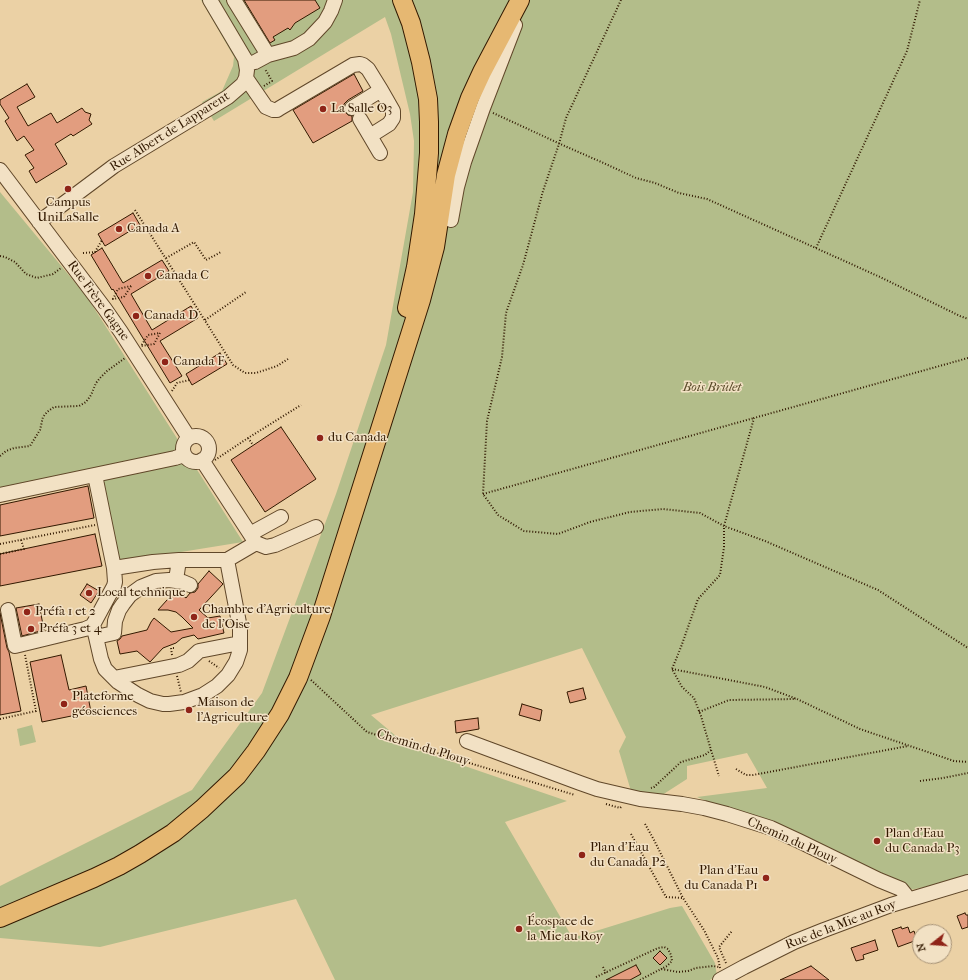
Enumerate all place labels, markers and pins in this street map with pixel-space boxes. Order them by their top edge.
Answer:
place label: La Salle O3 [331,101,392,117]
marker: La Salle O3 [318,104,328,114]
marker: Campus UniLaSalle [63,184,73,194]
place label: Campus UniLaSalle [37,195,99,226]
place label: Canada A [127,221,180,237]
marker: Canada A [114,224,124,234]
place label: Canada C [156,268,209,284]
marker: Canada C [143,271,153,281]
place label: Canada D [144,308,198,324]
marker: Canada D [131,311,141,321]
place label: Canada F [173,354,224,370]
marker: Canada F [160,357,170,367]
place label: du Canada [328,430,387,446]
marker: du Canada [315,433,325,443]
place label: Local technique [97,585,185,601]
marker: Local technique [84,588,94,598]
place label: Chambre d'Agriculture de l'Oise [202,602,331,633]
place label: Préfa 1 et 2 [35,604,96,620]
marker: Préfa 1 et 2 [22,607,32,617]
marker: Chambre d'Agriculture de l'Oise [189,612,199,622]
place label: Préfa 3 et 4 [39,621,101,637]
marker: Préfa 3 et 4 [26,624,36,634]
place label: Plateforme géosciences [72,689,137,720]
place label: Maison de l'Agriculture [197,695,268,726]
marker: Plateforme géosciences [59,699,69,709]
marker: Maison de l'Agriculture [184,705,194,715]
place label: Plan d'Eau du Canada P3 [885,826,960,857]
marker: Plan d'Eau du Canada P3 [872,836,882,846]
place label: Plan d'Eau du Canada P2 [590,840,666,871]
marker: Plan d'Eau du Canada P2 [577,850,587,860]
place label: Plan d'Eau du Canada P1 [684,863,758,894]
marker: Plan d'Eau du Canada P1 [761,873,771,883]
place label: Écospace de la Mie au Roy [527,914,603,945]
marker: Écospace de la Mie au Roy [514,924,524,934]

